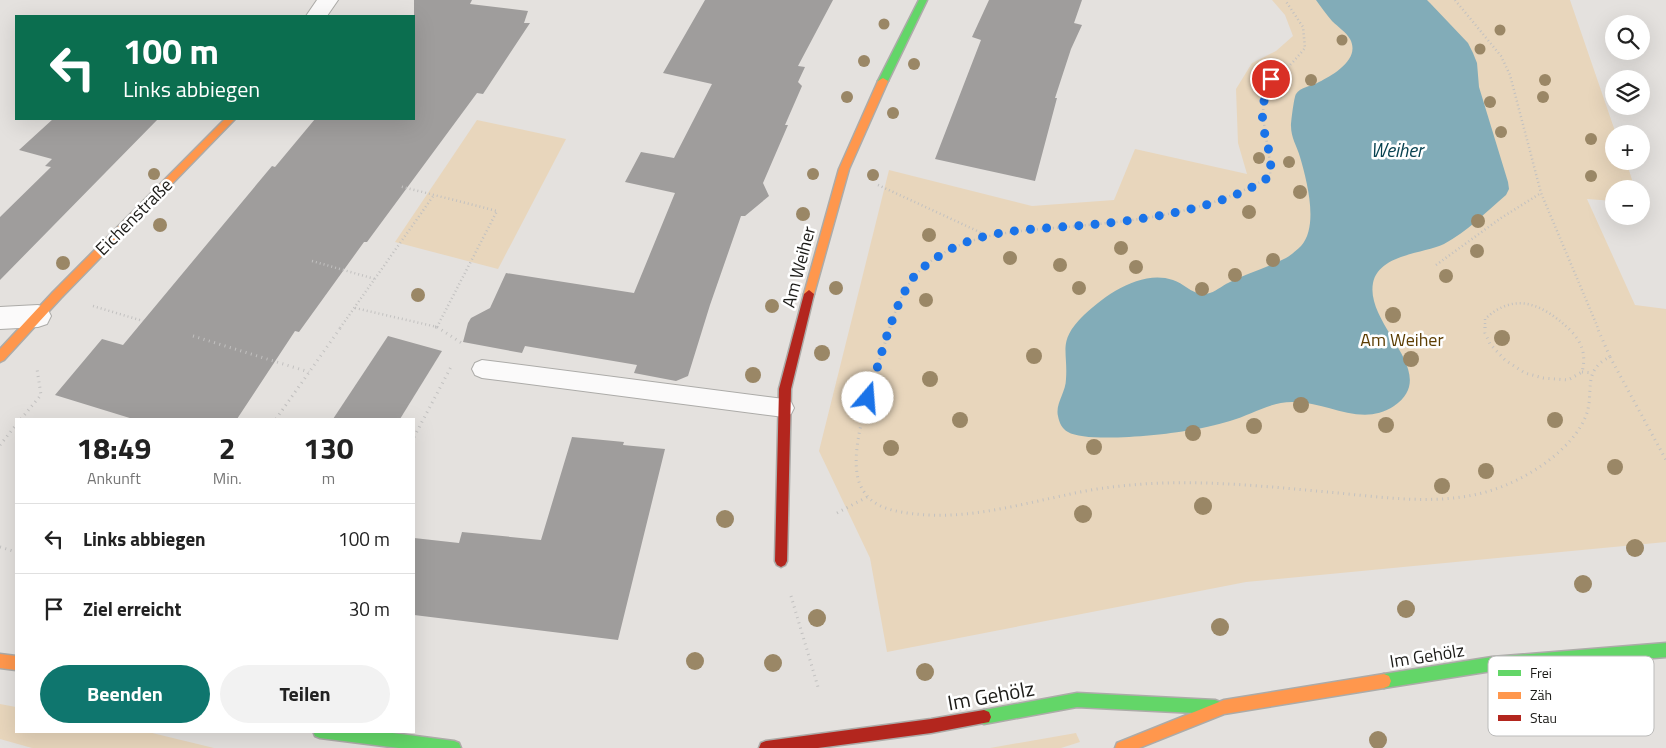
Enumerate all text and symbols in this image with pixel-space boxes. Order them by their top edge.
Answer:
map controls [1605,15,1650,225]
button: search [1605,15,1650,60]
text: 100 m [123,24,219,78]
icon: left [40,35,105,100]
pin [1250,58,1292,100]
icon: arrive [1257,65,1285,93]
button: layers [1605,70,1650,115]
text: Links abbiegen [123,72,260,106]
button: + [1605,125,1650,170]
water label: Weiher [1371,135,1425,164]
street label: Eichenstraße [89,172,178,261]
button: − [1605,180,1650,225]
street label: Am Weiher [775,223,822,311]
park label: Am Weiher [1360,326,1444,353]
position arrow [841,371,893,423]
text: 18:49 [76,425,151,471]
text: 2 [219,425,236,471]
text: 130 [303,425,354,471]
text: Ankunft [87,466,141,490]
text: Min. [213,466,242,490]
text: m [322,466,335,490]
text: Links abbiegen [83,524,206,553]
text: 100 m [338,524,390,553]
icon: left [40,525,68,553]
text: Ziel erreicht [83,594,181,623]
text: 30 m [349,594,390,623]
icon: arrive [40,595,68,623]
street label: Im Gehölz [1388,636,1466,675]
legend [1488,656,1654,736]
text: Frei [1530,662,1552,683]
button: Beenden [40,665,210,723]
button: Teilen [220,665,390,723]
street label: Im Gehölz [945,672,1037,718]
text: Zäh [1530,684,1552,705]
text: Stau [1530,707,1557,728]

